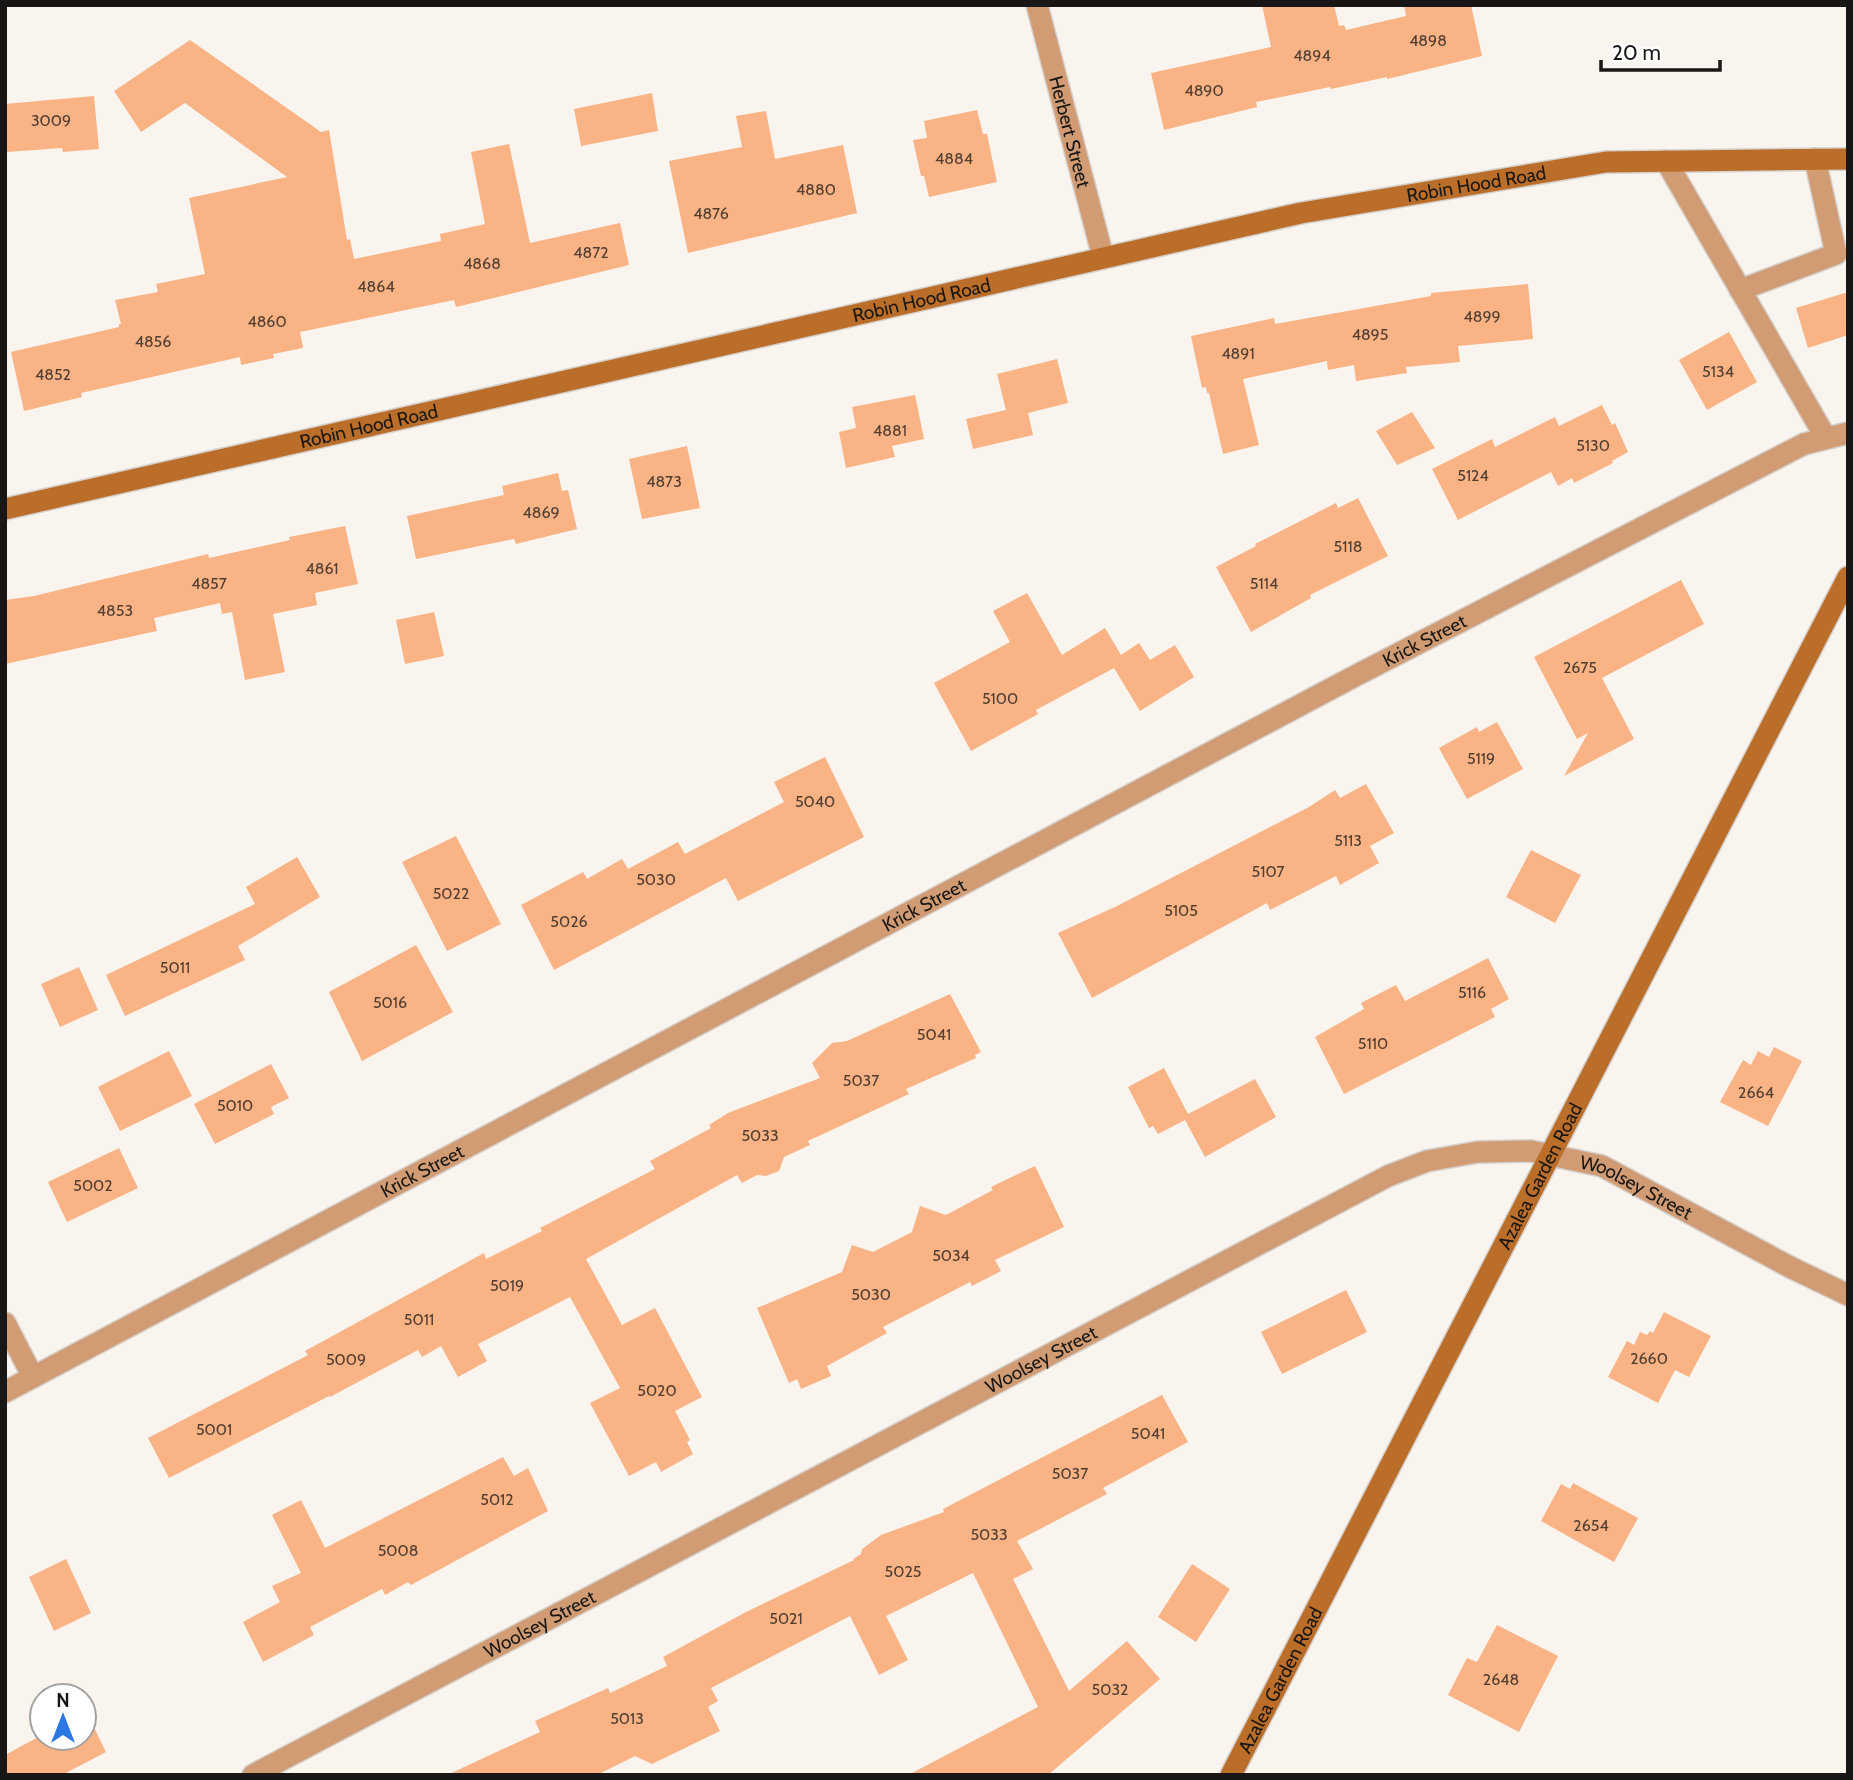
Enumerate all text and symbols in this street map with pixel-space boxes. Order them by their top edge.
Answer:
scale bar [1601,28,1720,72]
house number: 4898 [1409,31,1447,50]
text: 20 m [1612,40,1661,65]
house number: 4894 [1293,46,1331,65]
street label: Herbert Street [1045,73,1096,191]
house number: 4890 [1184,81,1224,100]
house number: 3009 [31,111,71,130]
house number: 4884 [935,149,973,168]
street label: Robin Hood Road [1405,161,1548,207]
house number: 4880 [796,180,836,199]
house number: 4876 [693,204,729,223]
house number: 4872 [573,243,609,262]
house number: 4868 [463,254,501,273]
street label: Robin Hood Road [850,273,993,327]
house number: 4864 [357,277,395,296]
house number: 4899 [1463,307,1501,326]
house number: 4860 [247,312,287,331]
house number: 4895 [1352,325,1388,344]
house number: 4856 [135,332,171,351]
house number: 4891 [1221,344,1255,363]
house number: 5134 [1702,362,1734,381]
house number: 4852 [35,365,71,384]
street label: Robin Hood Road [297,399,440,453]
house number: 4881 [873,421,907,440]
house number: 5130 [1576,436,1610,455]
house number: 5124 [1457,466,1489,485]
house number: 4873 [646,472,682,491]
house number: 4869 [522,503,560,522]
house number: 5118 [1334,537,1362,556]
house number: 4861 [305,559,339,578]
house number: 4857 [191,574,227,593]
house number: 5114 [1250,574,1278,593]
house number: 4853 [97,601,133,620]
street label: Krick Street [1378,609,1470,671]
house number: 2675 [1563,658,1597,677]
house number: 5100 [982,689,1018,708]
house number: 5119 [1467,749,1495,768]
house number: 5040 [795,792,835,811]
house number: 5113 [1334,831,1362,850]
house number: 5107 [1252,862,1284,881]
house number: 5030 [636,870,676,889]
street label: Krick Street [878,873,970,936]
house number: 5022 [433,884,469,903]
house number: 5105 [1164,901,1198,920]
house number: 5026 [550,912,588,931]
house number: 5011 [160,958,190,977]
house number: 5116 [1458,983,1486,1002]
house number: 5016 [373,993,407,1012]
house number: 5041 [917,1025,951,1044]
house number: 5110 [1358,1034,1388,1053]
house number: 5037 [843,1071,879,1090]
house number: 2664 [1738,1083,1774,1102]
house number: 5010 [217,1096,253,1115]
street label: Azalea Garden Road [1492,1099,1587,1253]
house number: 5033 [741,1126,779,1145]
street label: Krick Street [376,1139,468,1202]
street label: Woolsey Street [1578,1150,1697,1224]
house number: 5002 [73,1176,113,1195]
house number: 5034 [932,1246,970,1265]
house number: 5019 [490,1276,524,1295]
house number: 5030 [851,1285,891,1304]
house number: 5011 [404,1310,434,1329]
street label: Woolsey Street [981,1320,1101,1398]
house number: 2660 [1630,1349,1668,1368]
house number: 5009 [326,1350,366,1369]
house number: 5020 [637,1381,677,1400]
house number: 5001 [196,1420,232,1439]
house number: 5041 [1131,1424,1165,1443]
house number: 5037 [1052,1464,1088,1483]
house number: 5012 [480,1490,514,1509]
house number: 2654 [1573,1516,1609,1535]
house number: 5033 [970,1525,1008,1544]
house number: 5008 [378,1541,418,1560]
house number: 5025 [885,1562,921,1581]
street label: Woolsey Street [480,1585,600,1663]
street label: Azalea Garden Road [1233,1603,1327,1757]
house number: 5021 [769,1609,803,1628]
house number: 2648 [1483,1670,1519,1689]
house number: 5032 [1092,1680,1128,1699]
north arrow [28,1682,98,1752]
text: N [56,1689,70,1712]
house number: 5013 [610,1709,644,1728]

